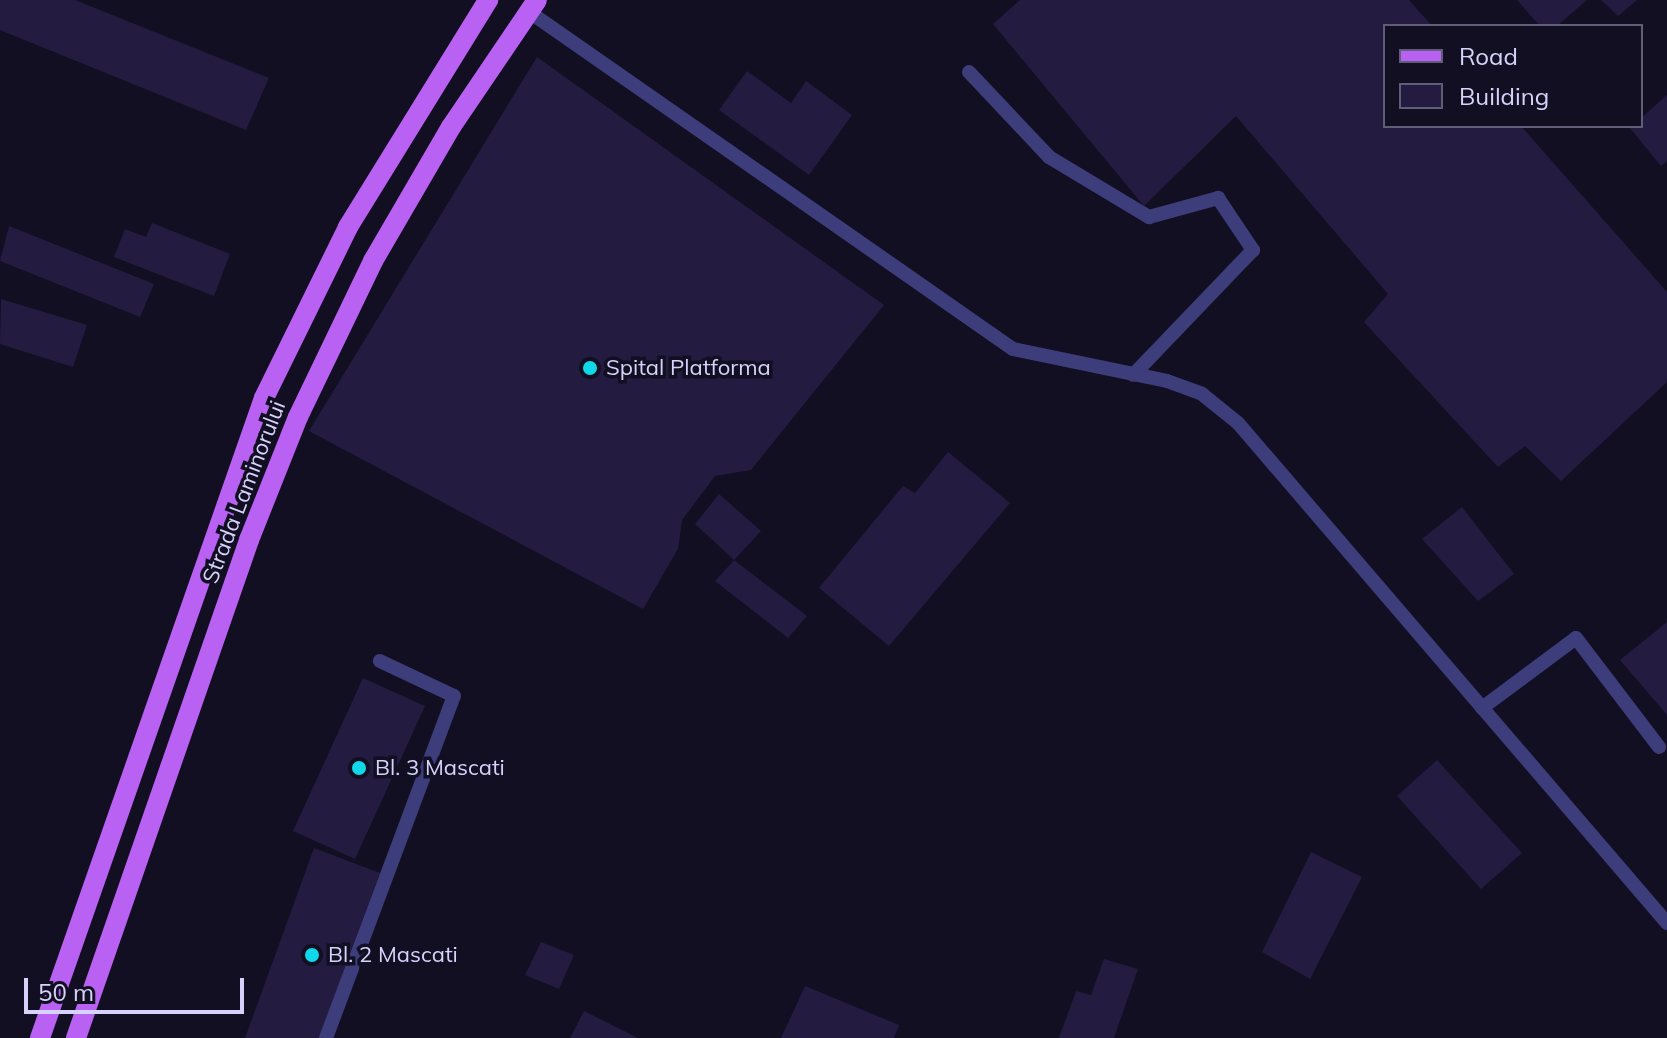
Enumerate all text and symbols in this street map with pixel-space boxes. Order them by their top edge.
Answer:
legend [1383,24,1643,128]
text: Road [1459,41,1518,71]
text: Building [1459,81,1549,111]
place label: Spital Platforma [606,355,771,381]
marker: Spital Platforma [581,359,599,377]
street label: Strada Laminorului [197,397,291,587]
place label: Bl. 3 Mascati [375,755,505,781]
marker: Bl. 3 Mascati [350,759,368,777]
place label: Bl. 2 Mascati [328,942,458,968]
marker: Bl. 2 Mascati [303,946,321,964]
scale bar [28,962,248,1012]
text: 50 m [38,977,94,1007]

